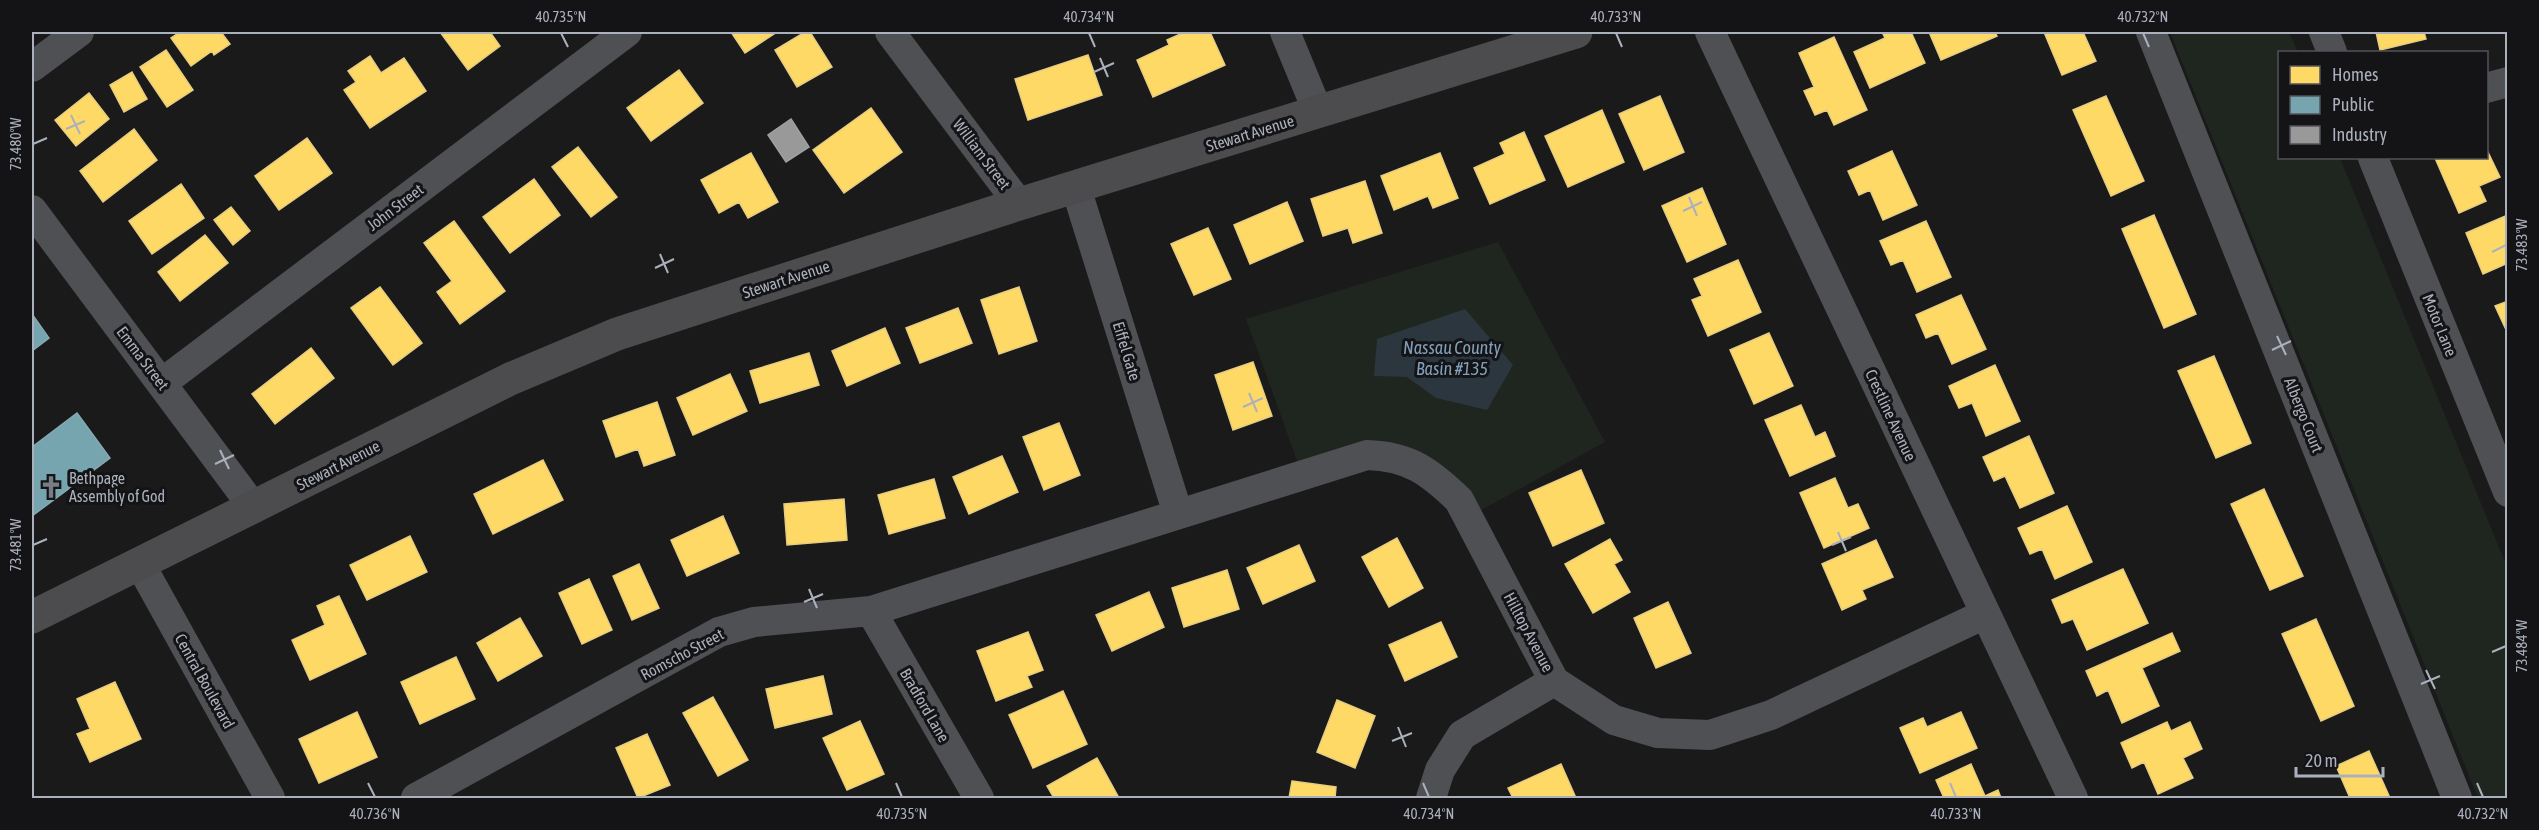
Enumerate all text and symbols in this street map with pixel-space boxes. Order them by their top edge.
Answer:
text: 40.735°N [536,8,586,25]
text: 40.734°N [1064,8,1114,25]
text: 40.733°N [1591,8,1641,25]
text: 40.732°N [2118,8,2168,25]
legend [2278,51,2488,159]
text: Homes [2332,64,2378,85]
text: Public [2332,94,2374,115]
street label: Stewart Avenue [1204,111,1296,155]
street label: William Street [950,115,1015,193]
text: 73.480°W [7,117,24,170]
text: Industry [2332,124,2387,145]
street label: John Street [363,180,427,234]
text: 73.483°W [2513,218,2530,271]
street label: Stewart Avenue [740,256,832,302]
street label: Motor Lane [2419,291,2461,359]
street label: Eiffel Gate [1110,319,1144,383]
street label: Emma Street [113,323,173,394]
water label: Nassau County Basin #135 [1403,337,1501,379]
street label: Crestline Avenue [1862,366,1920,464]
street label: Albergo Court [2280,375,2327,456]
street label: Stewart Avenue [293,436,383,494]
place label: Bethpage Assembly of God [69,469,165,506]
church icon: Bethpage Assembly of God [38,474,64,500]
text: 73.481°W [7,518,24,571]
street label: Hilltop Avenue [1500,589,1557,675]
text: 73.484°W [2513,619,2530,672]
street label: Romscho Street [638,624,727,683]
street label: Central Boulevard [172,631,238,731]
street label: Bradford Lane [897,665,953,745]
scale bar [2296,740,2383,778]
text: 20 m [2305,750,2337,771]
text: 40.736°N [350,805,400,822]
text: 40.735°N [877,805,927,822]
text: 40.734°N [1404,805,1454,822]
text: 40.733°N [1931,805,1981,822]
text: 40.732°N [2458,805,2508,822]

